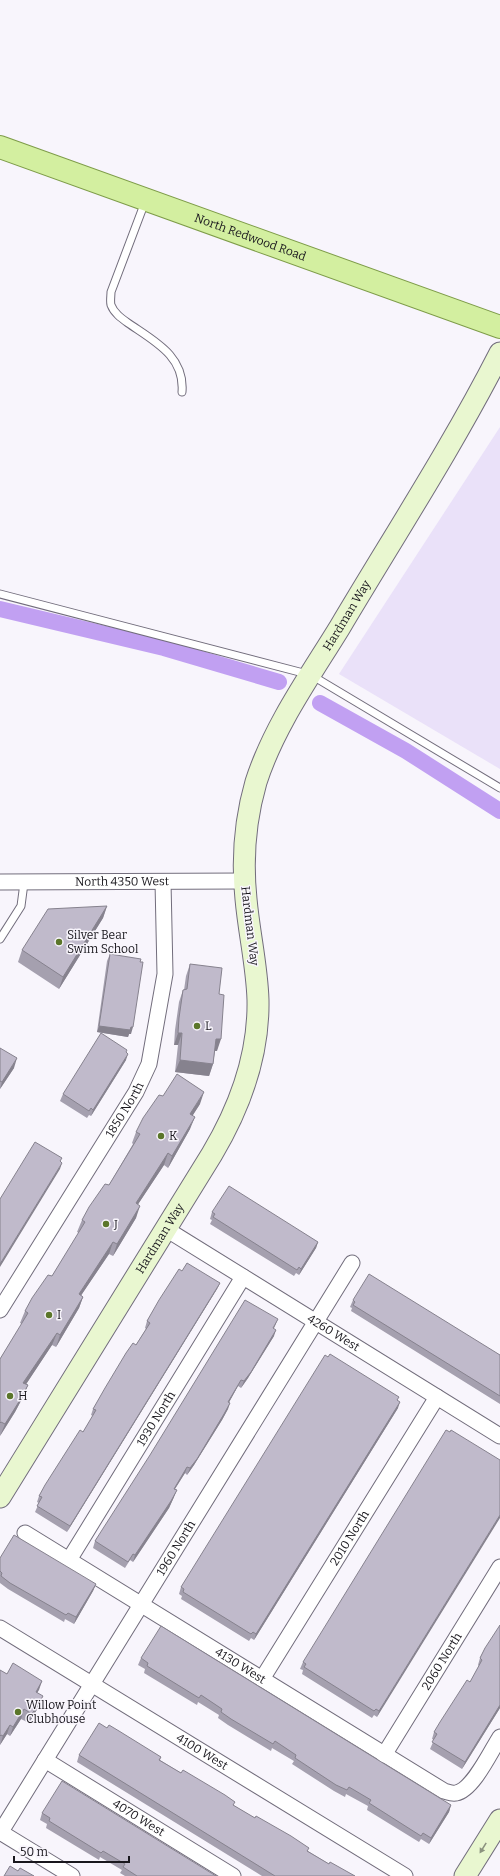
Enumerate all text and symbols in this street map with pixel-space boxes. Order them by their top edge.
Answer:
street label: North Redwood Road [193,211,308,264]
street label: Hardman Way [320,577,374,653]
street label: North 4350 West [75,874,170,889]
street label: Hardman Way [238,885,262,967]
place label: Silver Bear Swim School [67,928,139,956]
marker: Silver Bear Swim School [54,937,64,947]
place label: L [205,1019,212,1033]
marker: L [192,1021,202,1031]
street label: 1850 North [103,1080,147,1140]
place label: K [169,1129,178,1143]
marker: K [156,1131,166,1141]
street label: Hardman Way [133,1200,187,1276]
place label: J [113,1217,118,1231]
marker: J [101,1219,111,1229]
place label: I [57,1308,61,1322]
marker: I [44,1310,54,1320]
street label: 4260 West [305,1311,363,1355]
street label: 1930 North [134,1388,178,1449]
place label: H [18,1389,28,1403]
marker: H [5,1391,15,1401]
street label: 2010 North [327,1507,372,1568]
street label: 1960 North [154,1517,199,1578]
street label: 2060 North [419,1630,465,1693]
street label: 4130 West [213,1645,269,1687]
place label: Willow Point Clubhouse [26,1698,97,1726]
marker: Willow Point Clubhouse [13,1707,23,1717]
street label: 4100 West [174,1731,231,1773]
street label: 4070 West [110,1796,168,1839]
scale bar [14,1838,129,1864]
one-way arrow [479,1842,486,1854]
text: 50 m [20,1845,49,1859]

